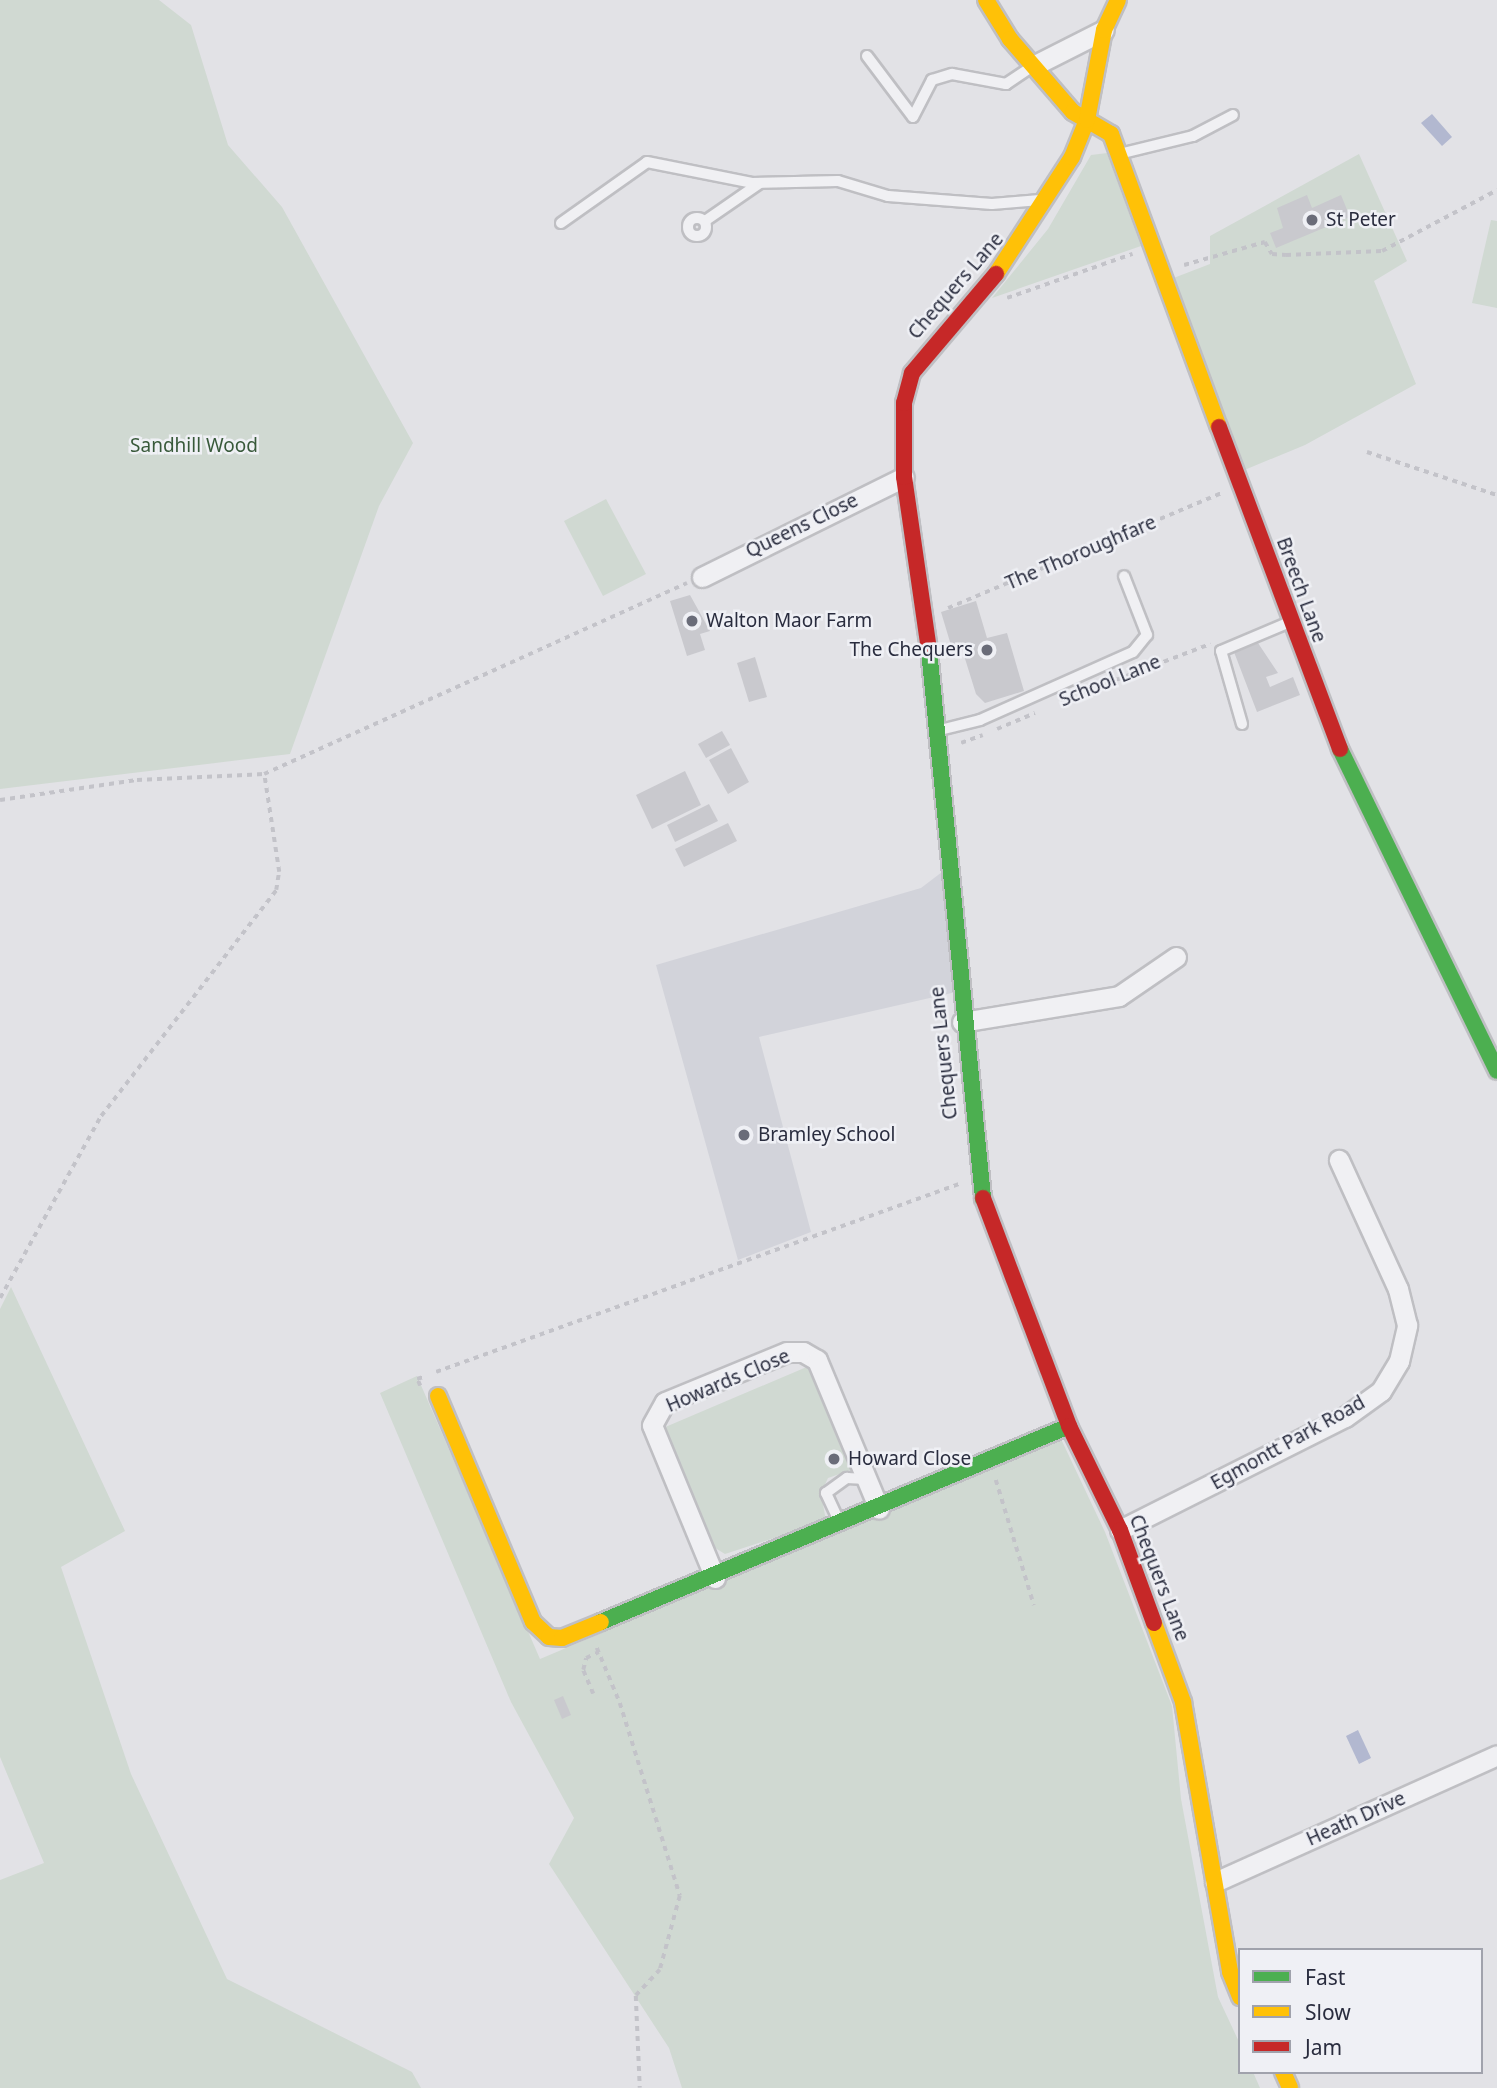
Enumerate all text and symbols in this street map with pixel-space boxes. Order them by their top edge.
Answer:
place label: St Peter [1326,209,1396,231]
marker: St Peter [1304,212,1320,228]
street label: Chequers Lane [904,228,1008,344]
park label: Sandhill Wood [130,435,258,457]
street label: Queens Close [742,489,862,563]
street label: The Thoroughfare [1002,511,1160,595]
street label: Breech Lane [1271,534,1331,646]
place label: Walton Maor Farm [706,610,872,632]
marker: Walton Maor Farm [684,613,700,629]
place label: The Chequers [849,639,973,661]
marker: The Chequers [979,642,995,658]
street label: School Lane [1056,650,1164,712]
street label: Chequers Lane [926,985,962,1121]
place label: Bramley School [758,1124,895,1146]
marker: Bramley School [736,1127,752,1143]
street label: Howards Close [663,1345,793,1417]
street label: Egmontt Park Road [1207,1391,1369,1495]
place label: Howard Close [848,1448,971,1470]
marker: Howard Close [826,1451,842,1467]
street label: Chequers Lane [1124,1512,1194,1644]
street label: Heath Drive [1303,1787,1409,1851]
legend [1238,1948,1483,2074]
text: Fast [1305,1963,1345,1991]
text: Slow [1305,1998,1351,2026]
text: Jam [1305,2033,1342,2061]

